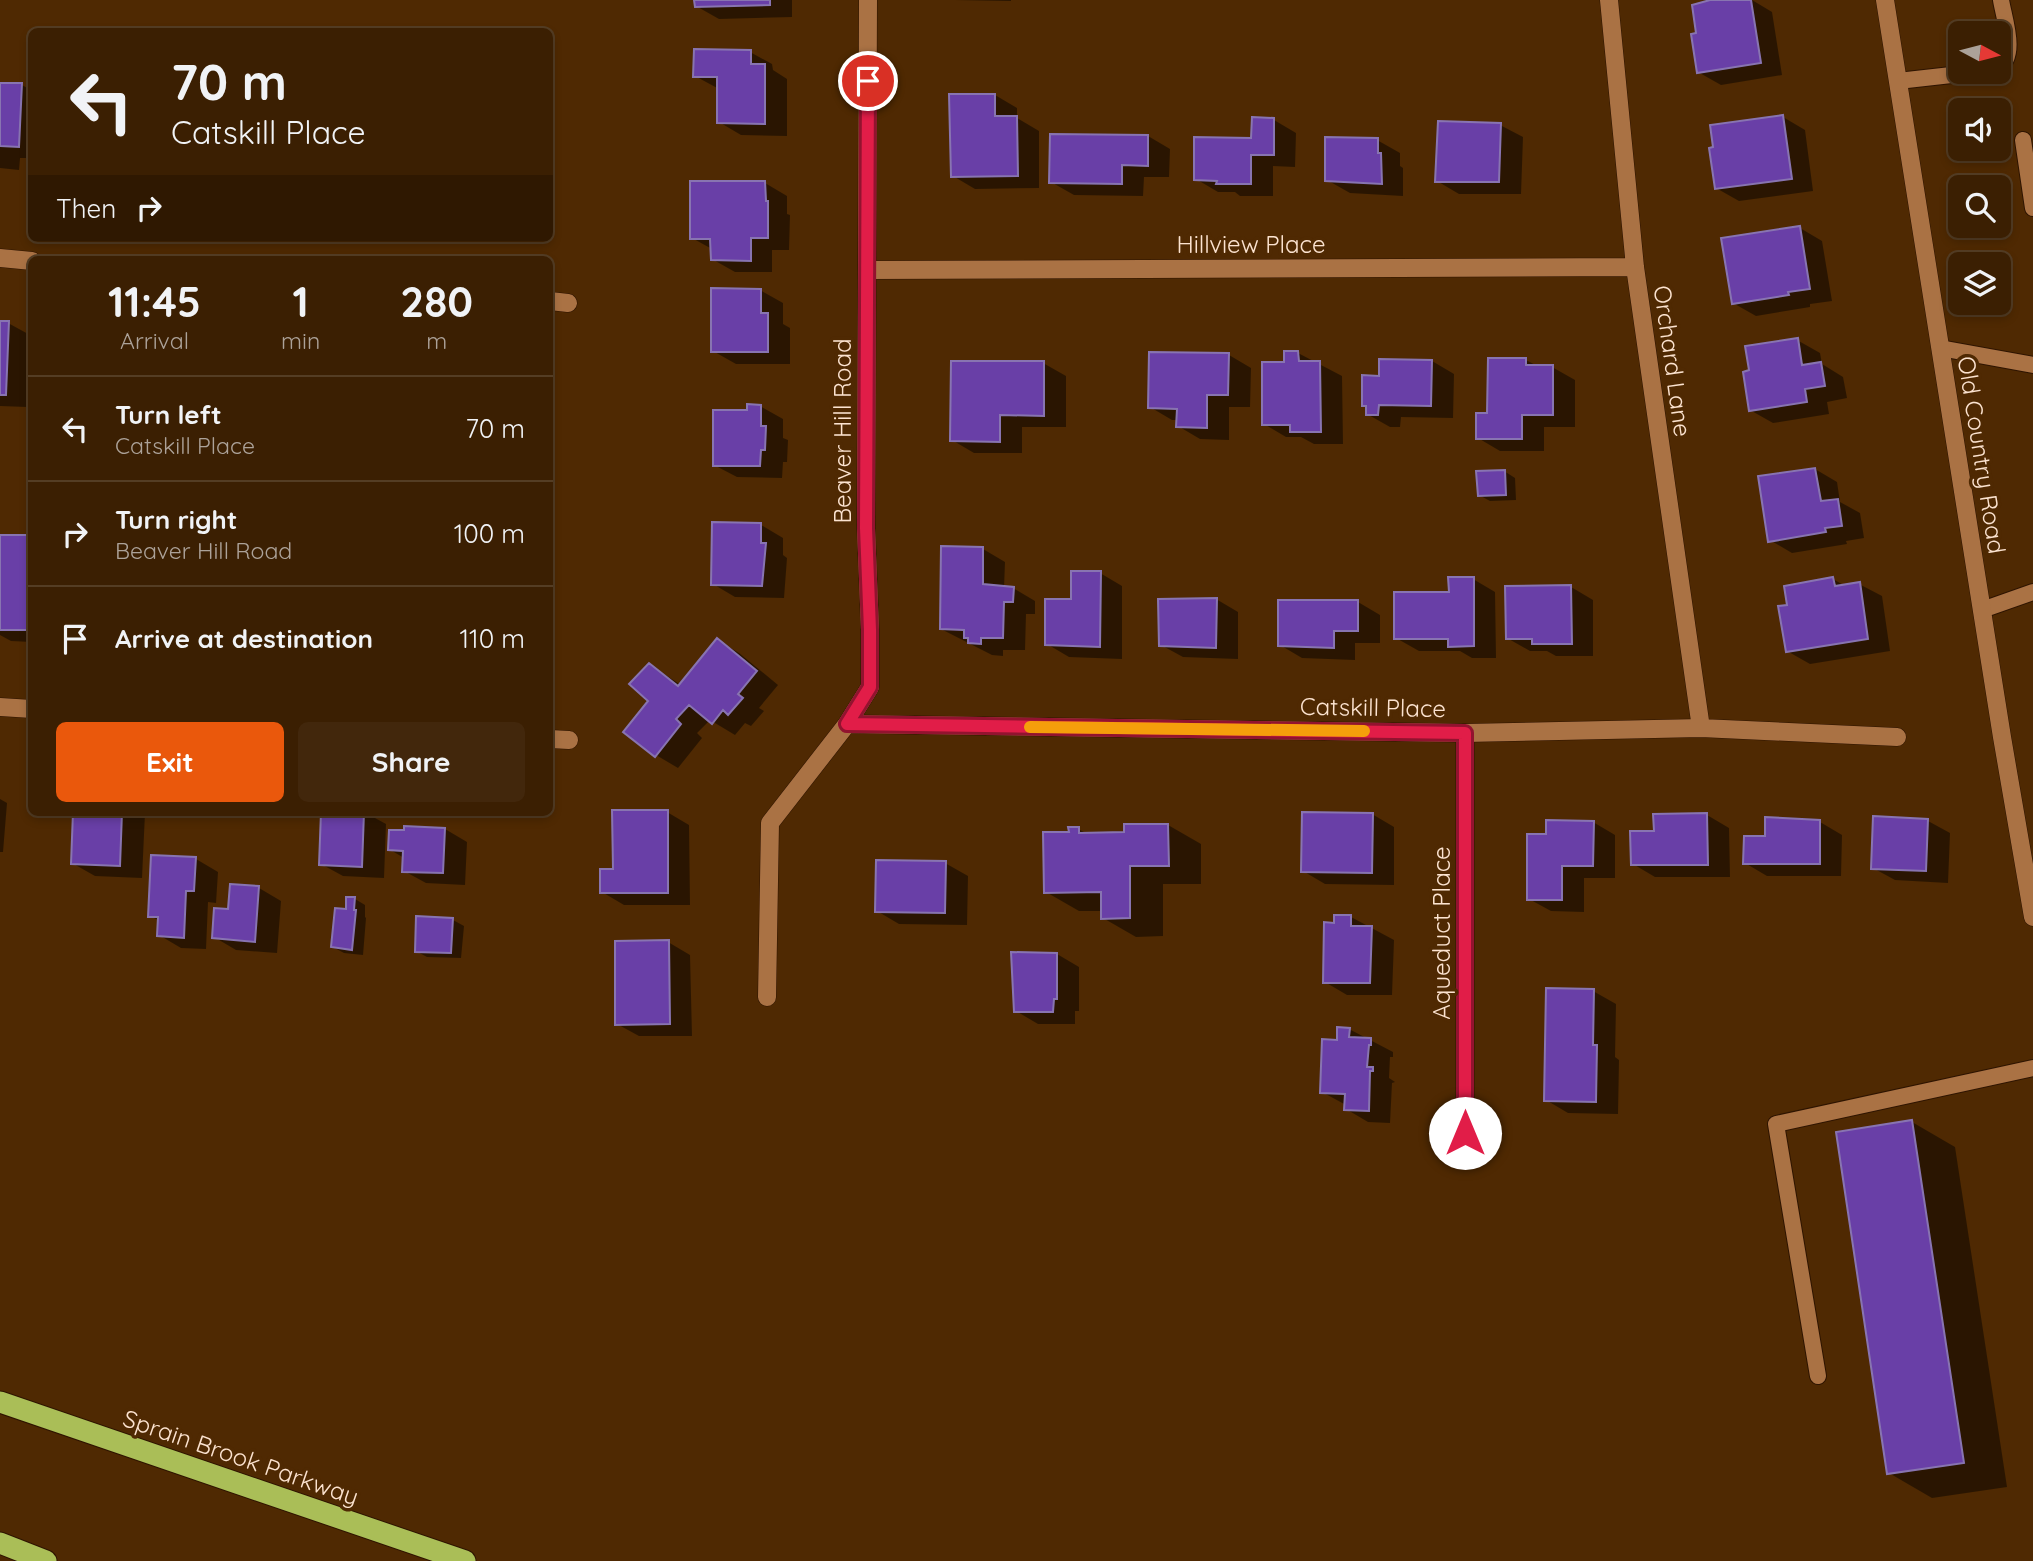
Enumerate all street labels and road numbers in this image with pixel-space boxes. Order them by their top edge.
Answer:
street label: Hillview Place [1176,229,1326,259]
street label: Orchard Lane [1648,284,1698,438]
street label: Beaver Hill Road [827,339,857,524]
street label: Old Country Road [1952,354,2012,556]
street label: Catskill Place [1300,691,1446,723]
street label: Aqueduct Place [1426,846,1456,1020]
street label: Sprain Brook Parkway [119,1403,363,1511]

